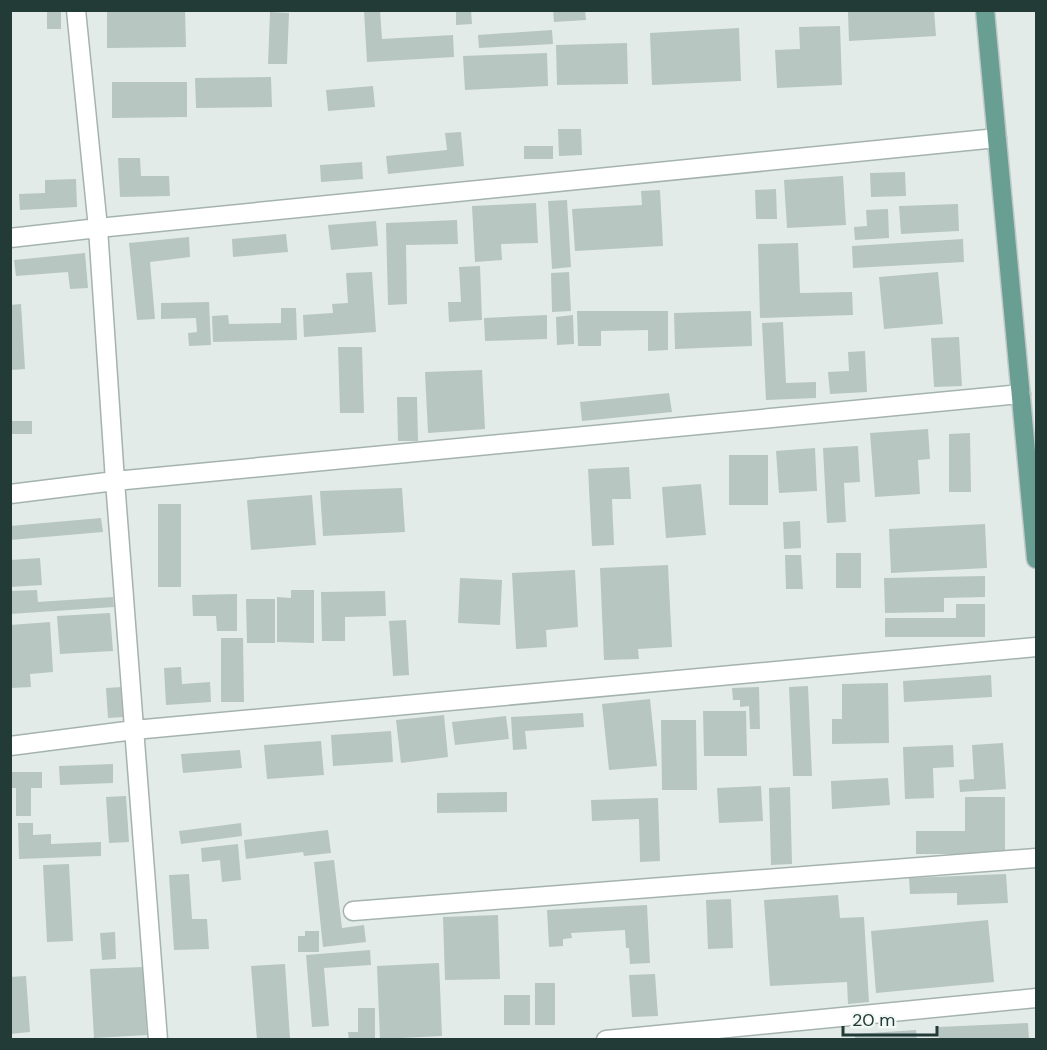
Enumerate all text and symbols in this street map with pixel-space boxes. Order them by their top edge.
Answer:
scale bar [843,999,938,1037]
text: 20 m [852,1008,895,1032]

